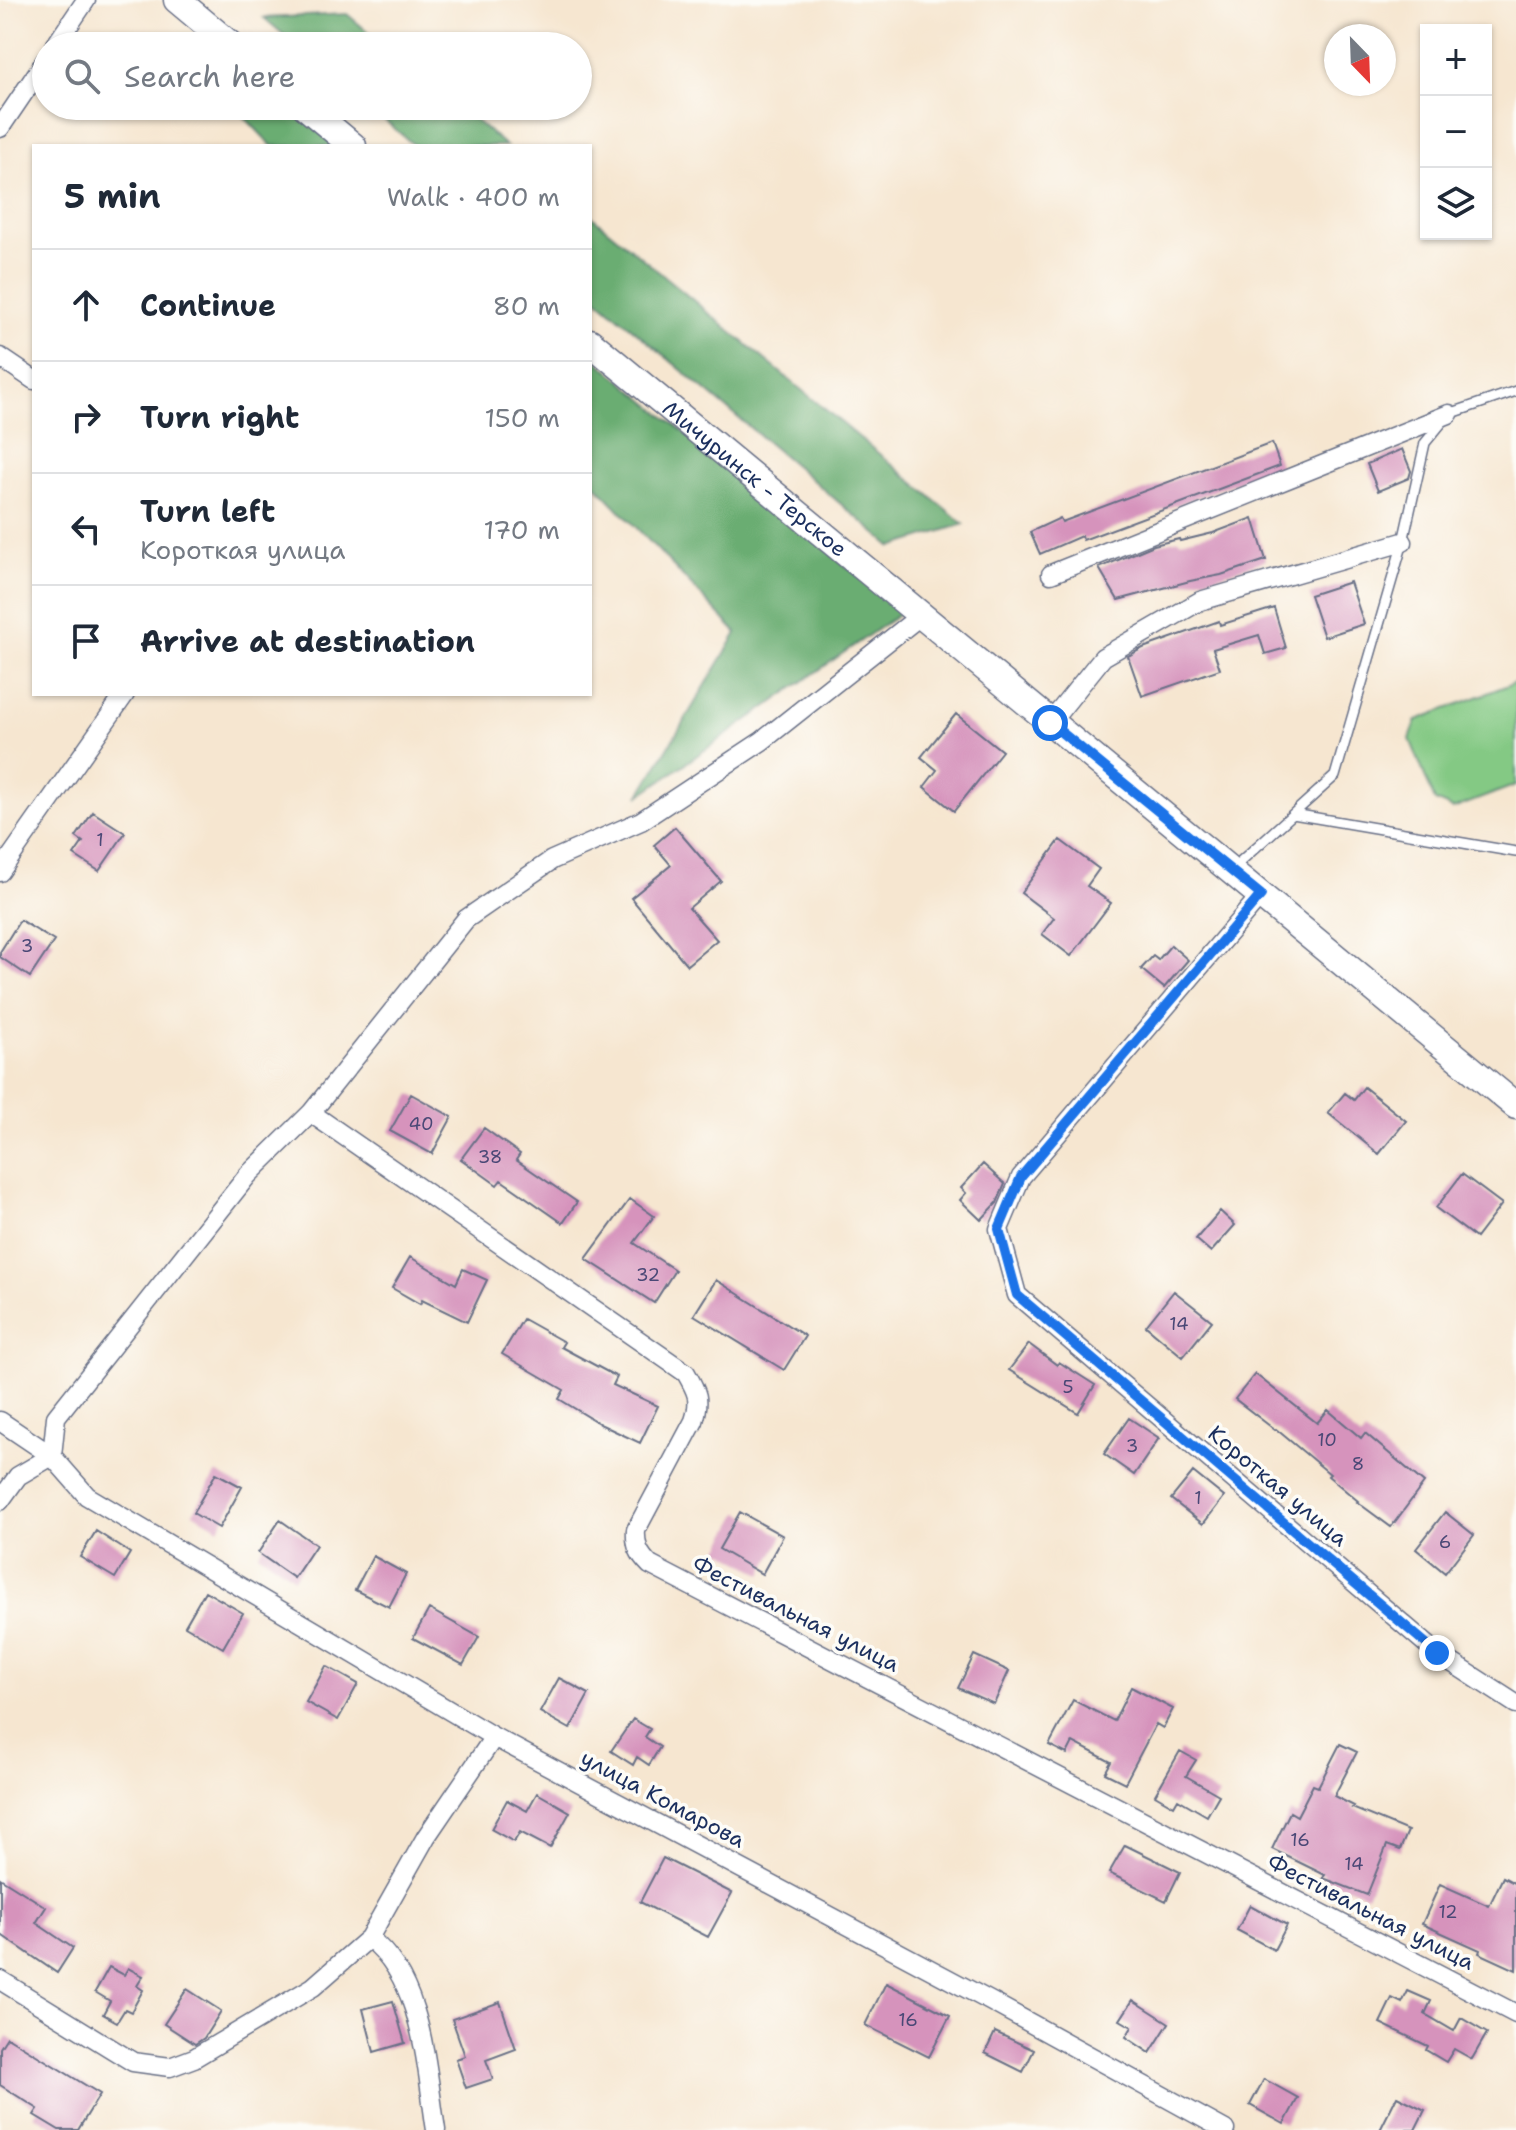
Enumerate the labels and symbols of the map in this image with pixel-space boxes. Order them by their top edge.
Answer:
north arrow [1324,24,1396,96]
street label: Мичуринск - Терское [657,394,853,563]
route start [1032,705,1068,741]
house number: 1 [96,828,104,852]
house number: 3 [21,934,33,958]
house number: 40 [408,1112,434,1136]
house number: 38 [478,1145,502,1169]
house number: 32 [636,1263,660,1287]
house number: 14 [1169,1312,1189,1336]
house number: 5 [1062,1375,1074,1399]
street label: Короткая улица [1202,1419,1354,1553]
house number: 10 [1317,1428,1337,1452]
house number: 3 [1126,1434,1138,1458]
house number: 8 [1352,1452,1364,1476]
house number: 1 [1194,1486,1202,1510]
house number: 6 [1439,1530,1451,1554]
street label: Фестивальная улица [688,1549,905,1679]
route end [1419,1635,1455,1671]
street label: улица Комарова [576,1743,751,1855]
house number: 16 [1290,1828,1310,1852]
street label: Фестивальная улица [1263,1847,1480,1977]
house number: 14 [1344,1852,1364,1876]
house number: 12 [1438,1900,1458,1924]
house number: 16 [898,2008,918,2032]

